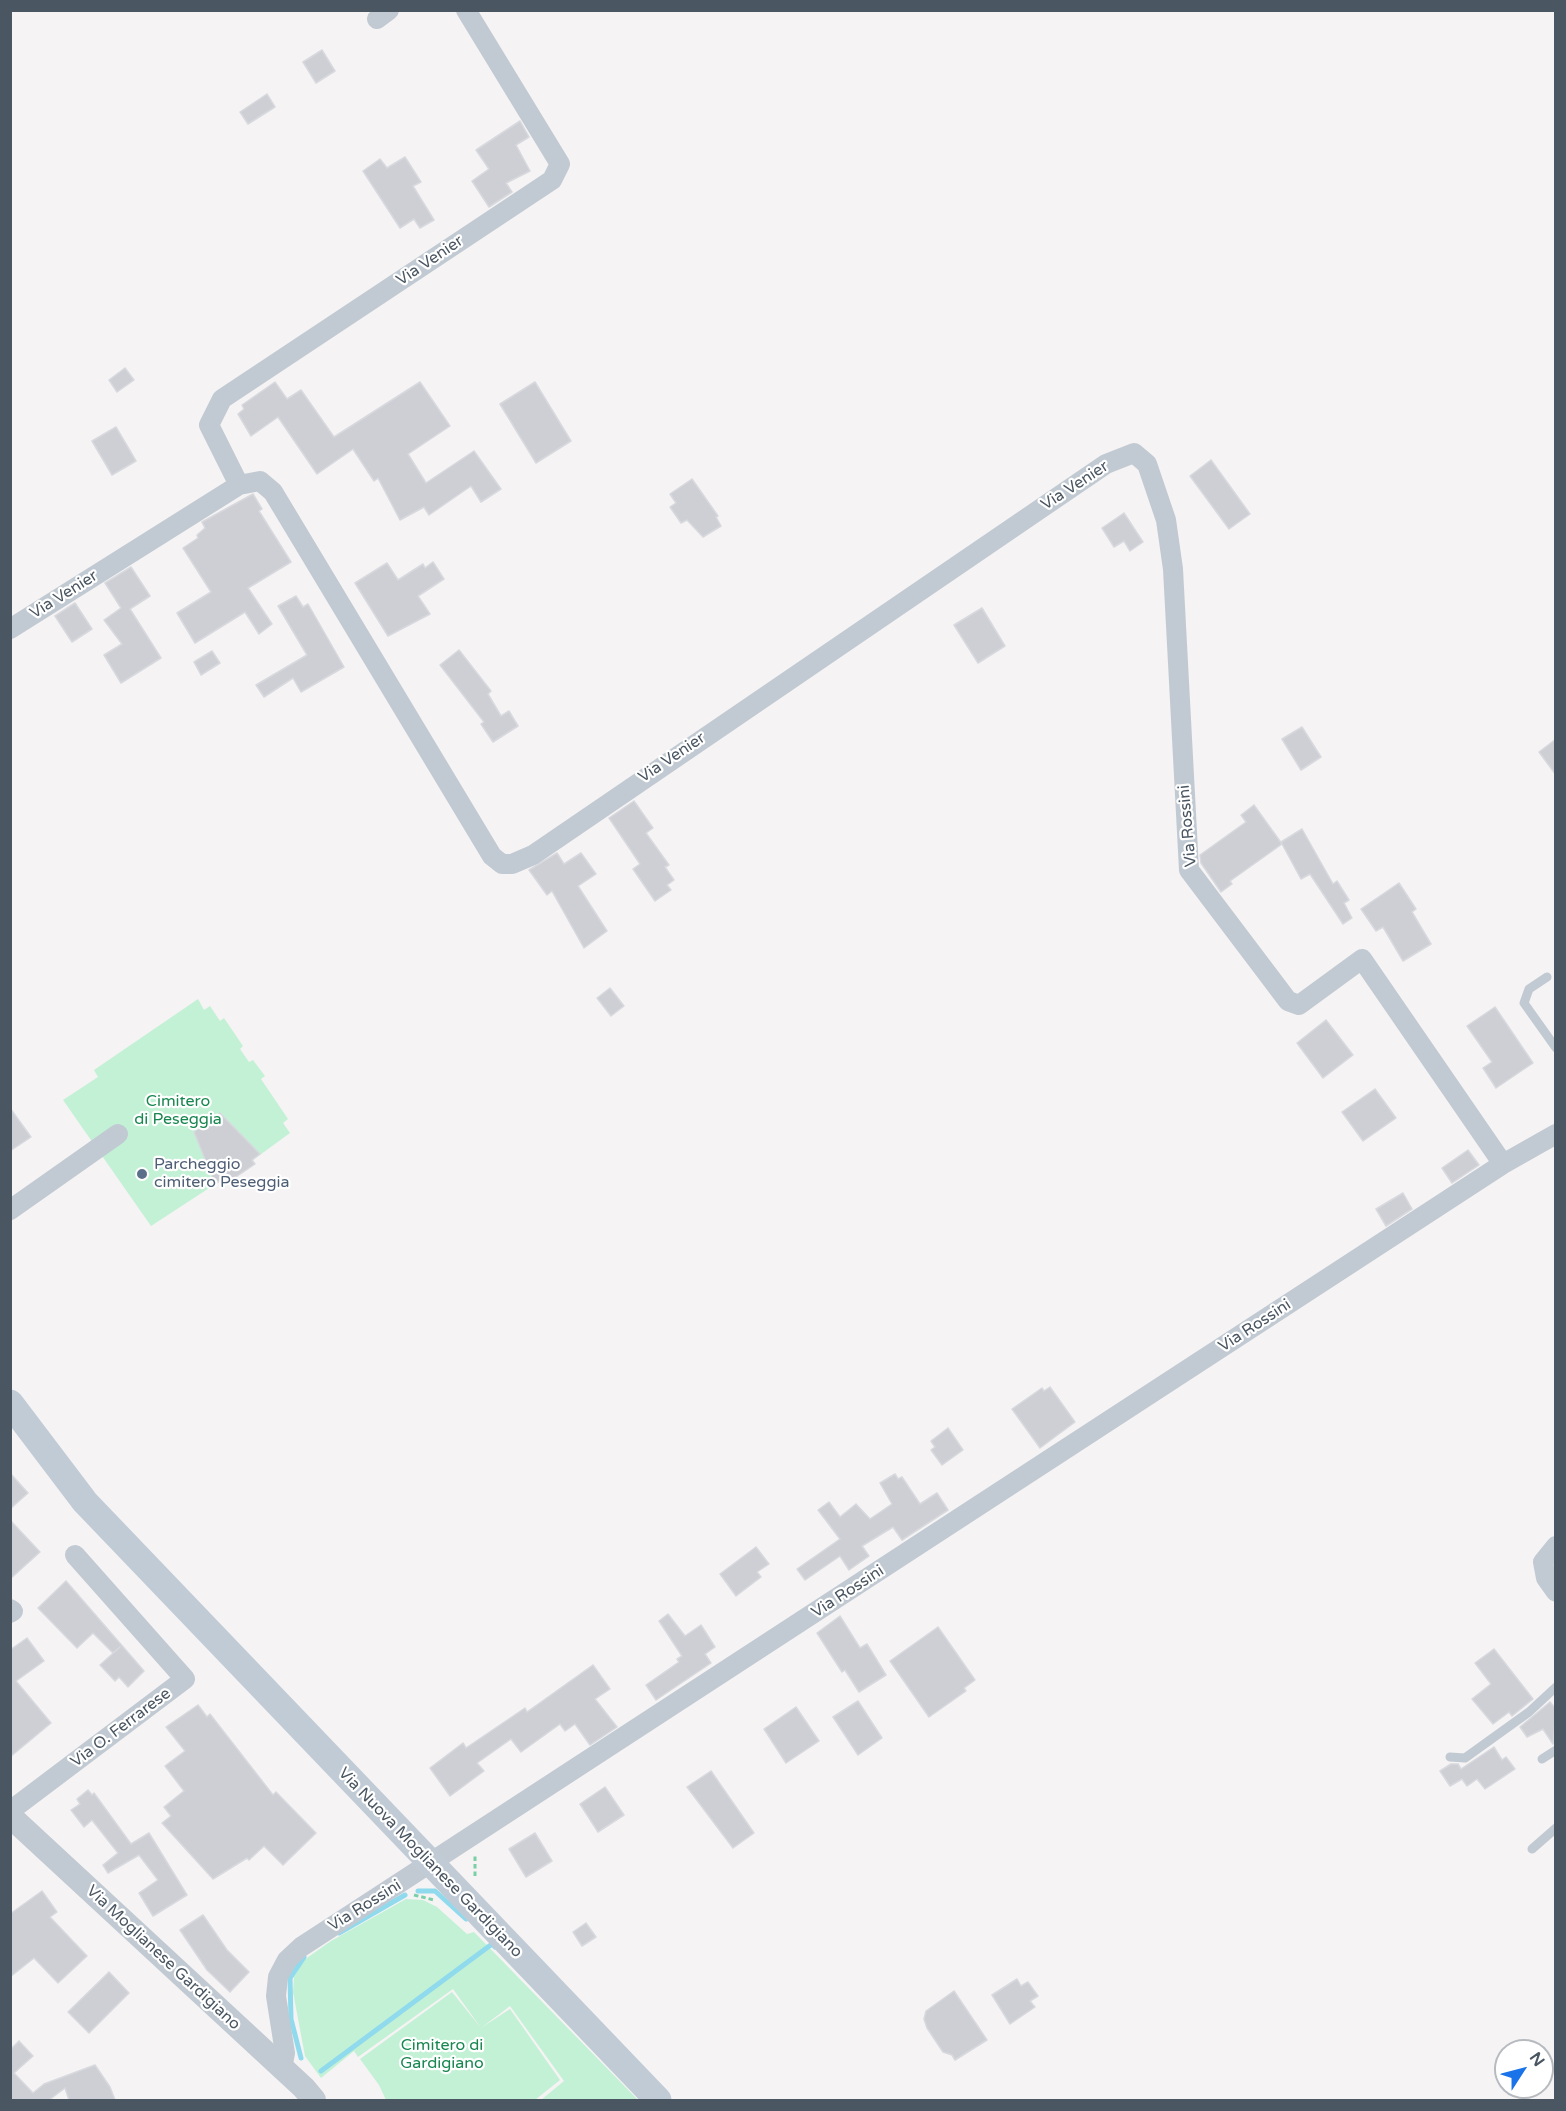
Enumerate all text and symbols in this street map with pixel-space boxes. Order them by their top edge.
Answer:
street label: Via Venier [393,232,467,290]
street label: Via Venier [1038,457,1112,515]
street label: Via Venier [27,567,101,623]
street label: Via Venier [635,729,709,787]
street label: Via Rossini [1175,784,1201,868]
park label: Cimitero di Peseggia [134,1092,222,1130]
place label: Parcheggio cimitero Peseggia [154,1155,290,1193]
marker: Parcheggio cimitero Peseggia [135,1167,149,1181]
street label: Via Rossini [1215,1296,1295,1356]
street label: Via Rossini [808,1562,888,1622]
street label: Via O. Ferrarese [67,1684,175,1772]
street label: Via Nuova Moglianese Gardigiano [334,1764,526,1962]
street label: Via Rossini [325,1876,405,1936]
street label: Via Moglianese Gardigiano [82,1882,244,2034]
park label: Cimitero di Gardigiano [400,2036,484,2074]
north arrow [1494,2039,1554,2099]
text: N [1525,2049,1549,2071]

